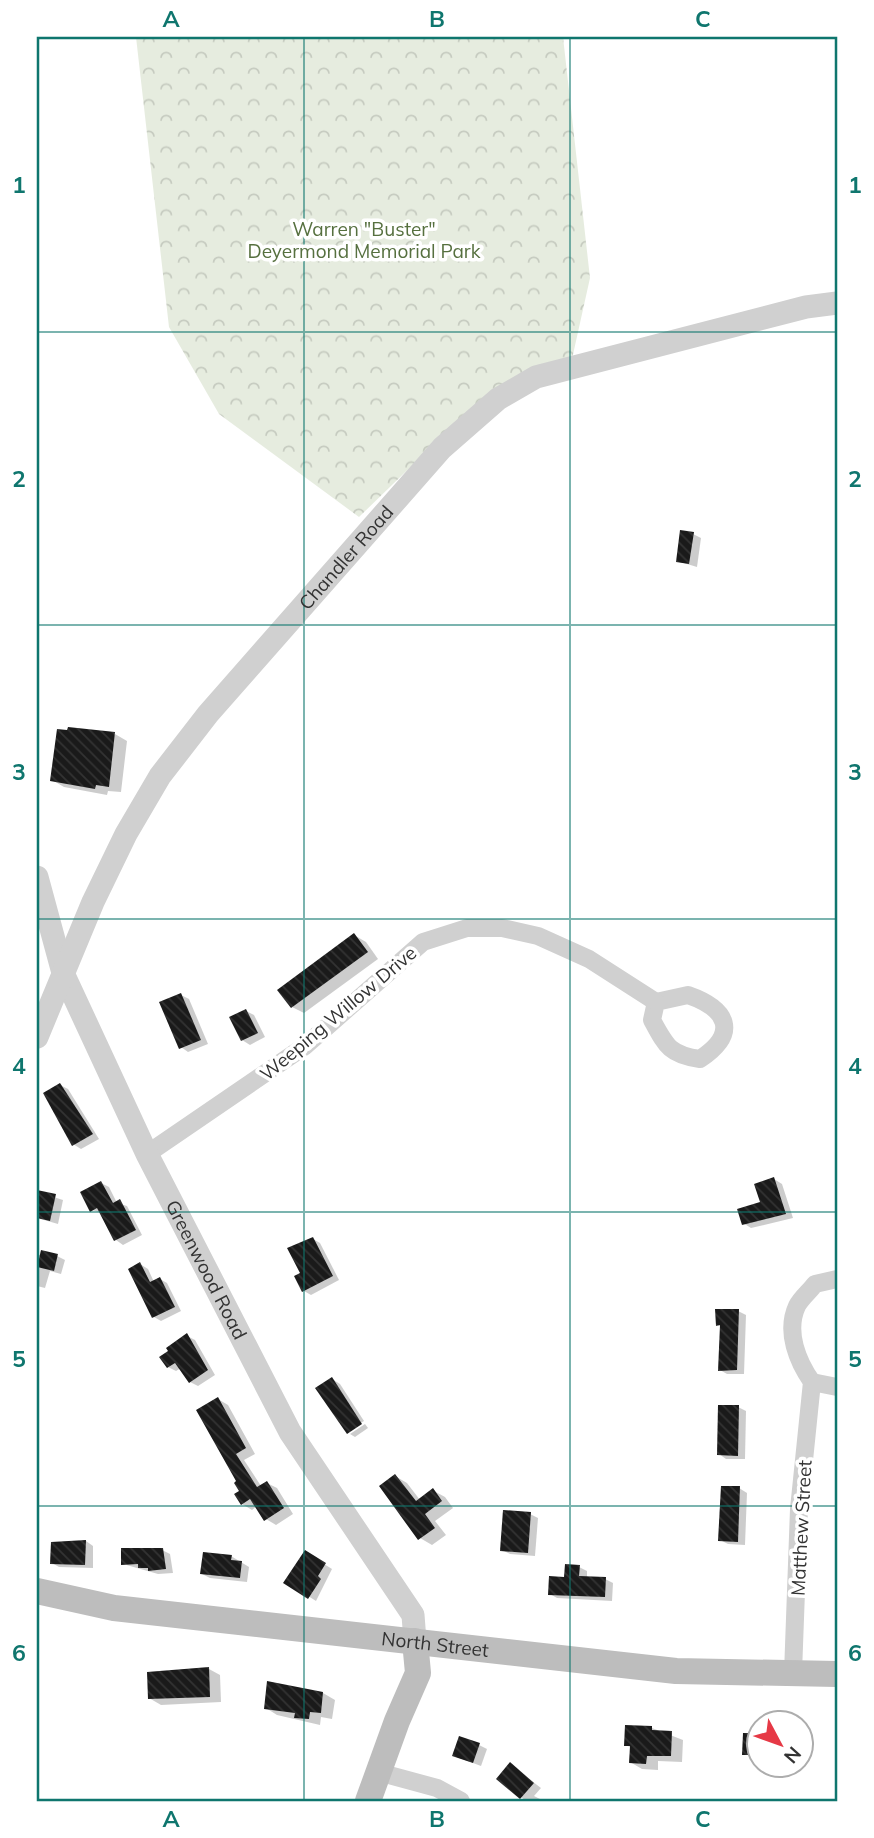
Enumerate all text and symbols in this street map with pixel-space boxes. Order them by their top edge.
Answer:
text: A [162,4,180,33]
text: B [429,4,445,33]
text: C [695,4,711,33]
text: 1 [12,170,26,199]
text: 1 [848,170,862,199]
park label: Warren "Buster" Deyermond Memorial Park [247,217,481,263]
text: 2 [12,464,26,493]
text: 2 [848,464,862,493]
street label: Chandler Road [293,500,398,615]
text: 3 [12,757,26,786]
text: 3 [848,757,862,786]
street label: Weeping Willow Drive [255,941,421,1085]
text: 4 [12,1051,26,1080]
text: 4 [848,1051,862,1080]
street label: Greenwood Road [161,1196,252,1343]
text: 5 [12,1344,26,1373]
text: 5 [848,1344,862,1373]
street label: Matthew Street [785,1459,817,1597]
street label: North Street [380,1626,490,1662]
text: 6 [12,1638,26,1667]
text: 6 [848,1638,862,1667]
north arrow [744,1708,814,1778]
text: N [779,1742,807,1768]
text: A [162,1804,180,1833]
text: B [429,1804,445,1833]
text: C [695,1804,711,1833]

